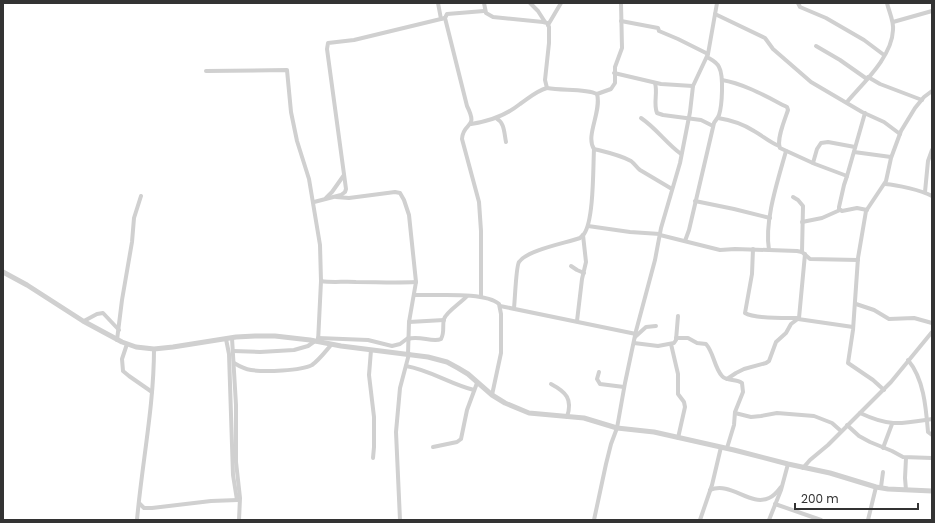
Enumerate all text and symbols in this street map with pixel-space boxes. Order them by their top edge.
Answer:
scale bar [795,485,918,511]
text: 200 m [801,490,839,507]

